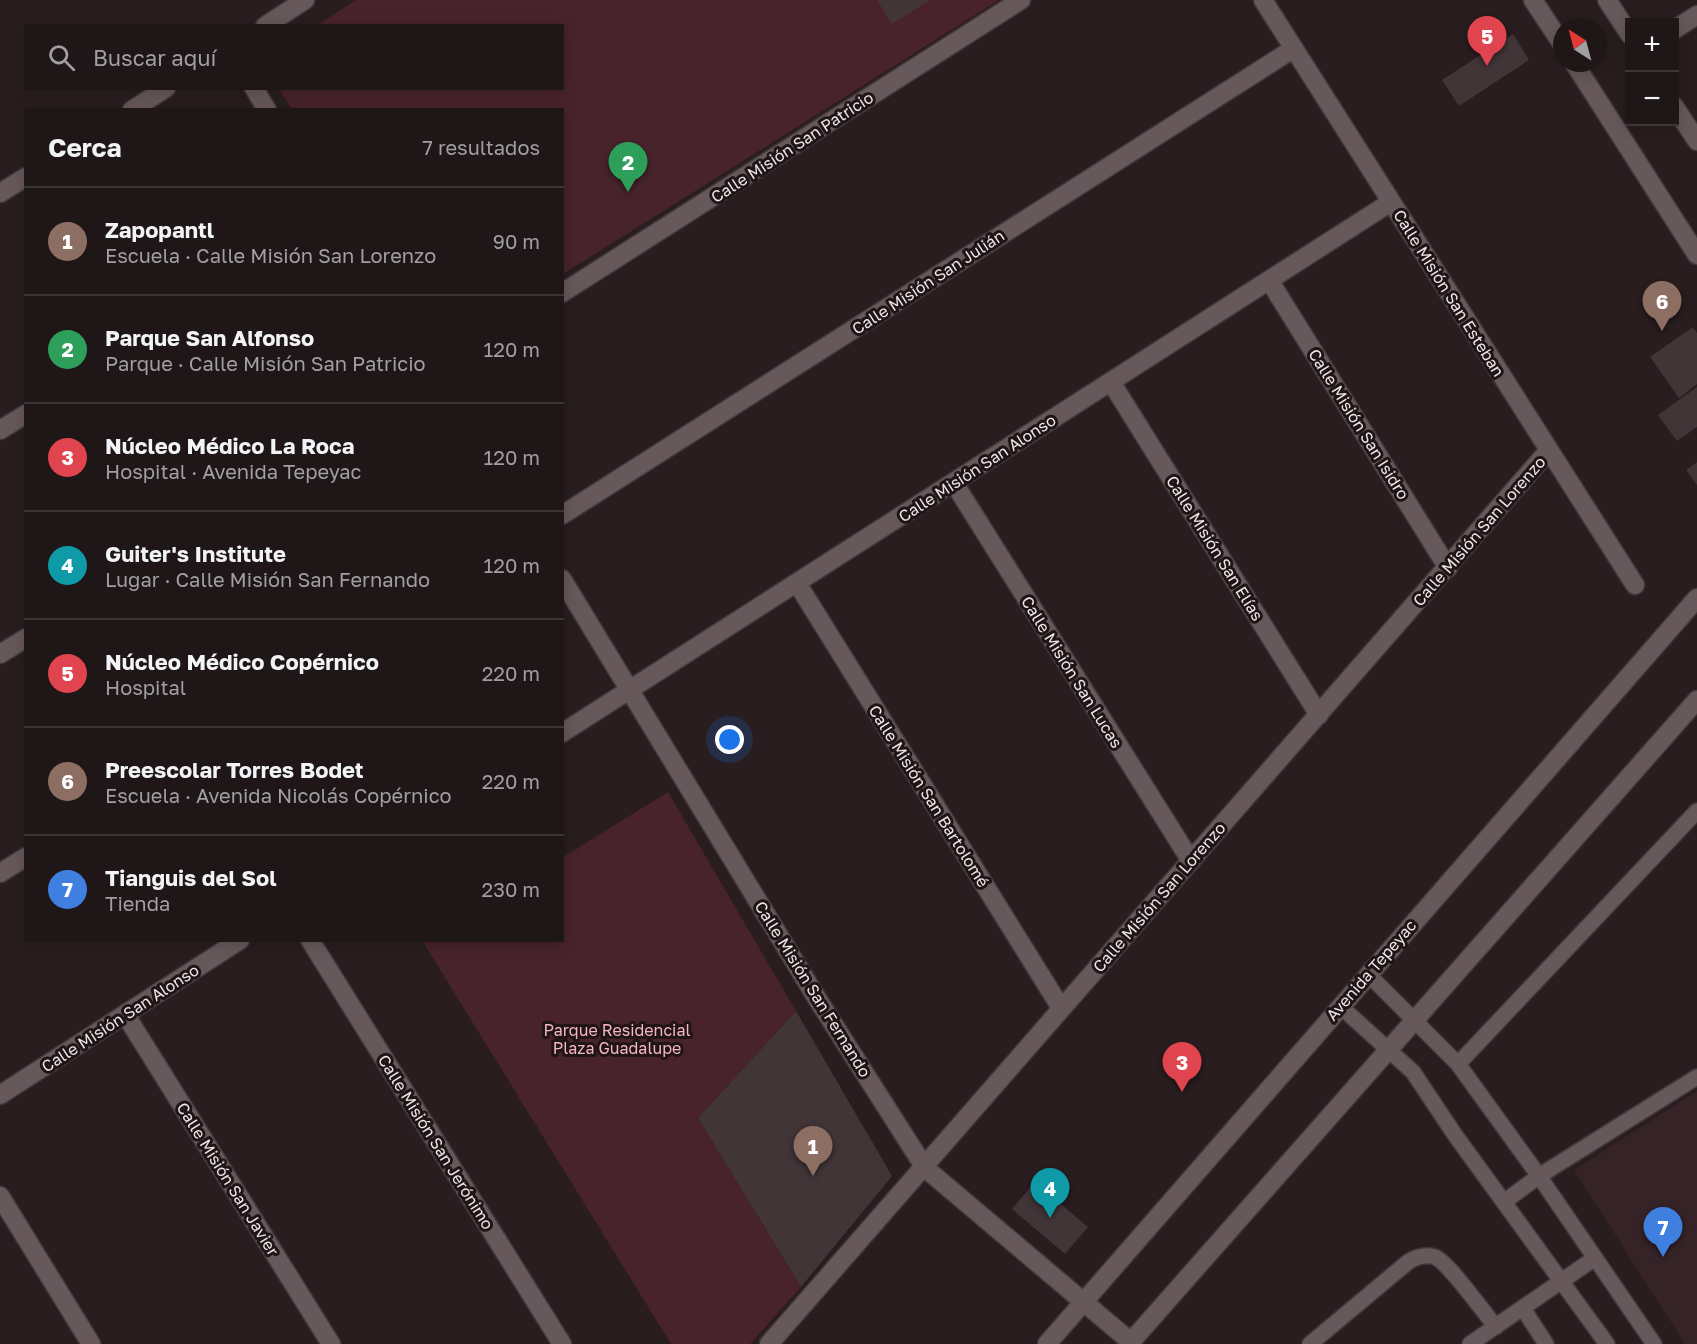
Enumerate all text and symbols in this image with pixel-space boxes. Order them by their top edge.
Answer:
pin: 5 [1468,16,1506,66]
north arrow [1553,18,1607,72]
map controls [1625,18,1679,126]
button: + [1625,18,1679,72]
search box [24,24,564,90]
icon: search [45,41,78,74]
text: Buscar aquí [93,44,216,71]
button: − [1625,72,1679,126]
street label: Calle Misión San Patricio [707,87,877,207]
text: Cerca [48,132,122,163]
text: 7 resultados [422,135,540,159]
pin: 2 [608,142,648,192]
street label: Calle Misión San Esteban [1389,206,1509,380]
text: Zapopantl [105,216,214,243]
street label: Calle Misión San Julián [848,225,1008,339]
text: 1 [62,229,73,253]
text: 90 m [493,229,540,253]
text: Escuela · Calle Misión San Lorenzo [105,243,436,267]
pin: 6 [1642,282,1682,331]
text: Parque San Alfonso [105,324,314,351]
text: 2 [61,337,74,361]
text: 120 m [484,337,540,361]
street label: Calle Misión San Isidro [1304,345,1414,503]
text: Parque · Calle Misión San Patricio [105,351,426,375]
street label: Calle Misión San Alonso [895,410,1059,526]
text: Núcleo Médico La Roca [105,432,354,459]
text: 3 [61,445,74,469]
text: 120 m [484,445,540,469]
street label: Calle Misión San Lorenzo [1408,452,1550,610]
text: Hospital · Avenida Tepeyac [105,459,362,483]
street label: Calle Misión San Elías [1162,472,1268,624]
text: Guiter's Institute [105,540,286,567]
text: 4 [61,553,74,577]
text: 120 m [484,553,540,577]
text: Lugar · Calle Misión San Fernando [105,567,430,591]
street label: Calle Misión San Lucas [1017,592,1127,752]
text: Núcleo Médico Copérnico [105,648,379,675]
text: 5 [61,661,74,685]
text: 220 m [482,661,540,685]
text: Hospital [105,675,186,699]
street label: Calle Misión San Bartolomé [865,701,993,891]
your location [715,725,744,754]
text: Preescolar Torres Bodet [105,756,364,783]
text: 6 [61,769,74,793]
text: 220 m [482,769,540,793]
text: Escuela · Avenida Nicolás Copérnico [105,783,452,807]
street label: Calle Misión San Lorenzo [1088,818,1230,976]
text: Tianguis del Sol [105,864,277,891]
text: 7 [62,877,73,901]
text: 230 m [482,877,540,901]
text: Tienda [105,891,170,915]
street label: Calle Misión San Fernando [751,897,875,1081]
street label: Avenida Tepeyac [1322,915,1421,1025]
street label: Calle Misión San Alonso [38,960,202,1076]
park label: Parque Residencial Plaza Guadalupe [543,1020,691,1058]
pin: 3 [1162,1042,1202,1092]
street label: Calle Misión San Jerónimo [374,1051,498,1233]
street label: Calle Misión San Javier [173,1099,283,1259]
pin: 1 [794,1126,832,1176]
pin: 4 [1030,1168,1070,1218]
pin: 7 [1644,1208,1682,1257]

